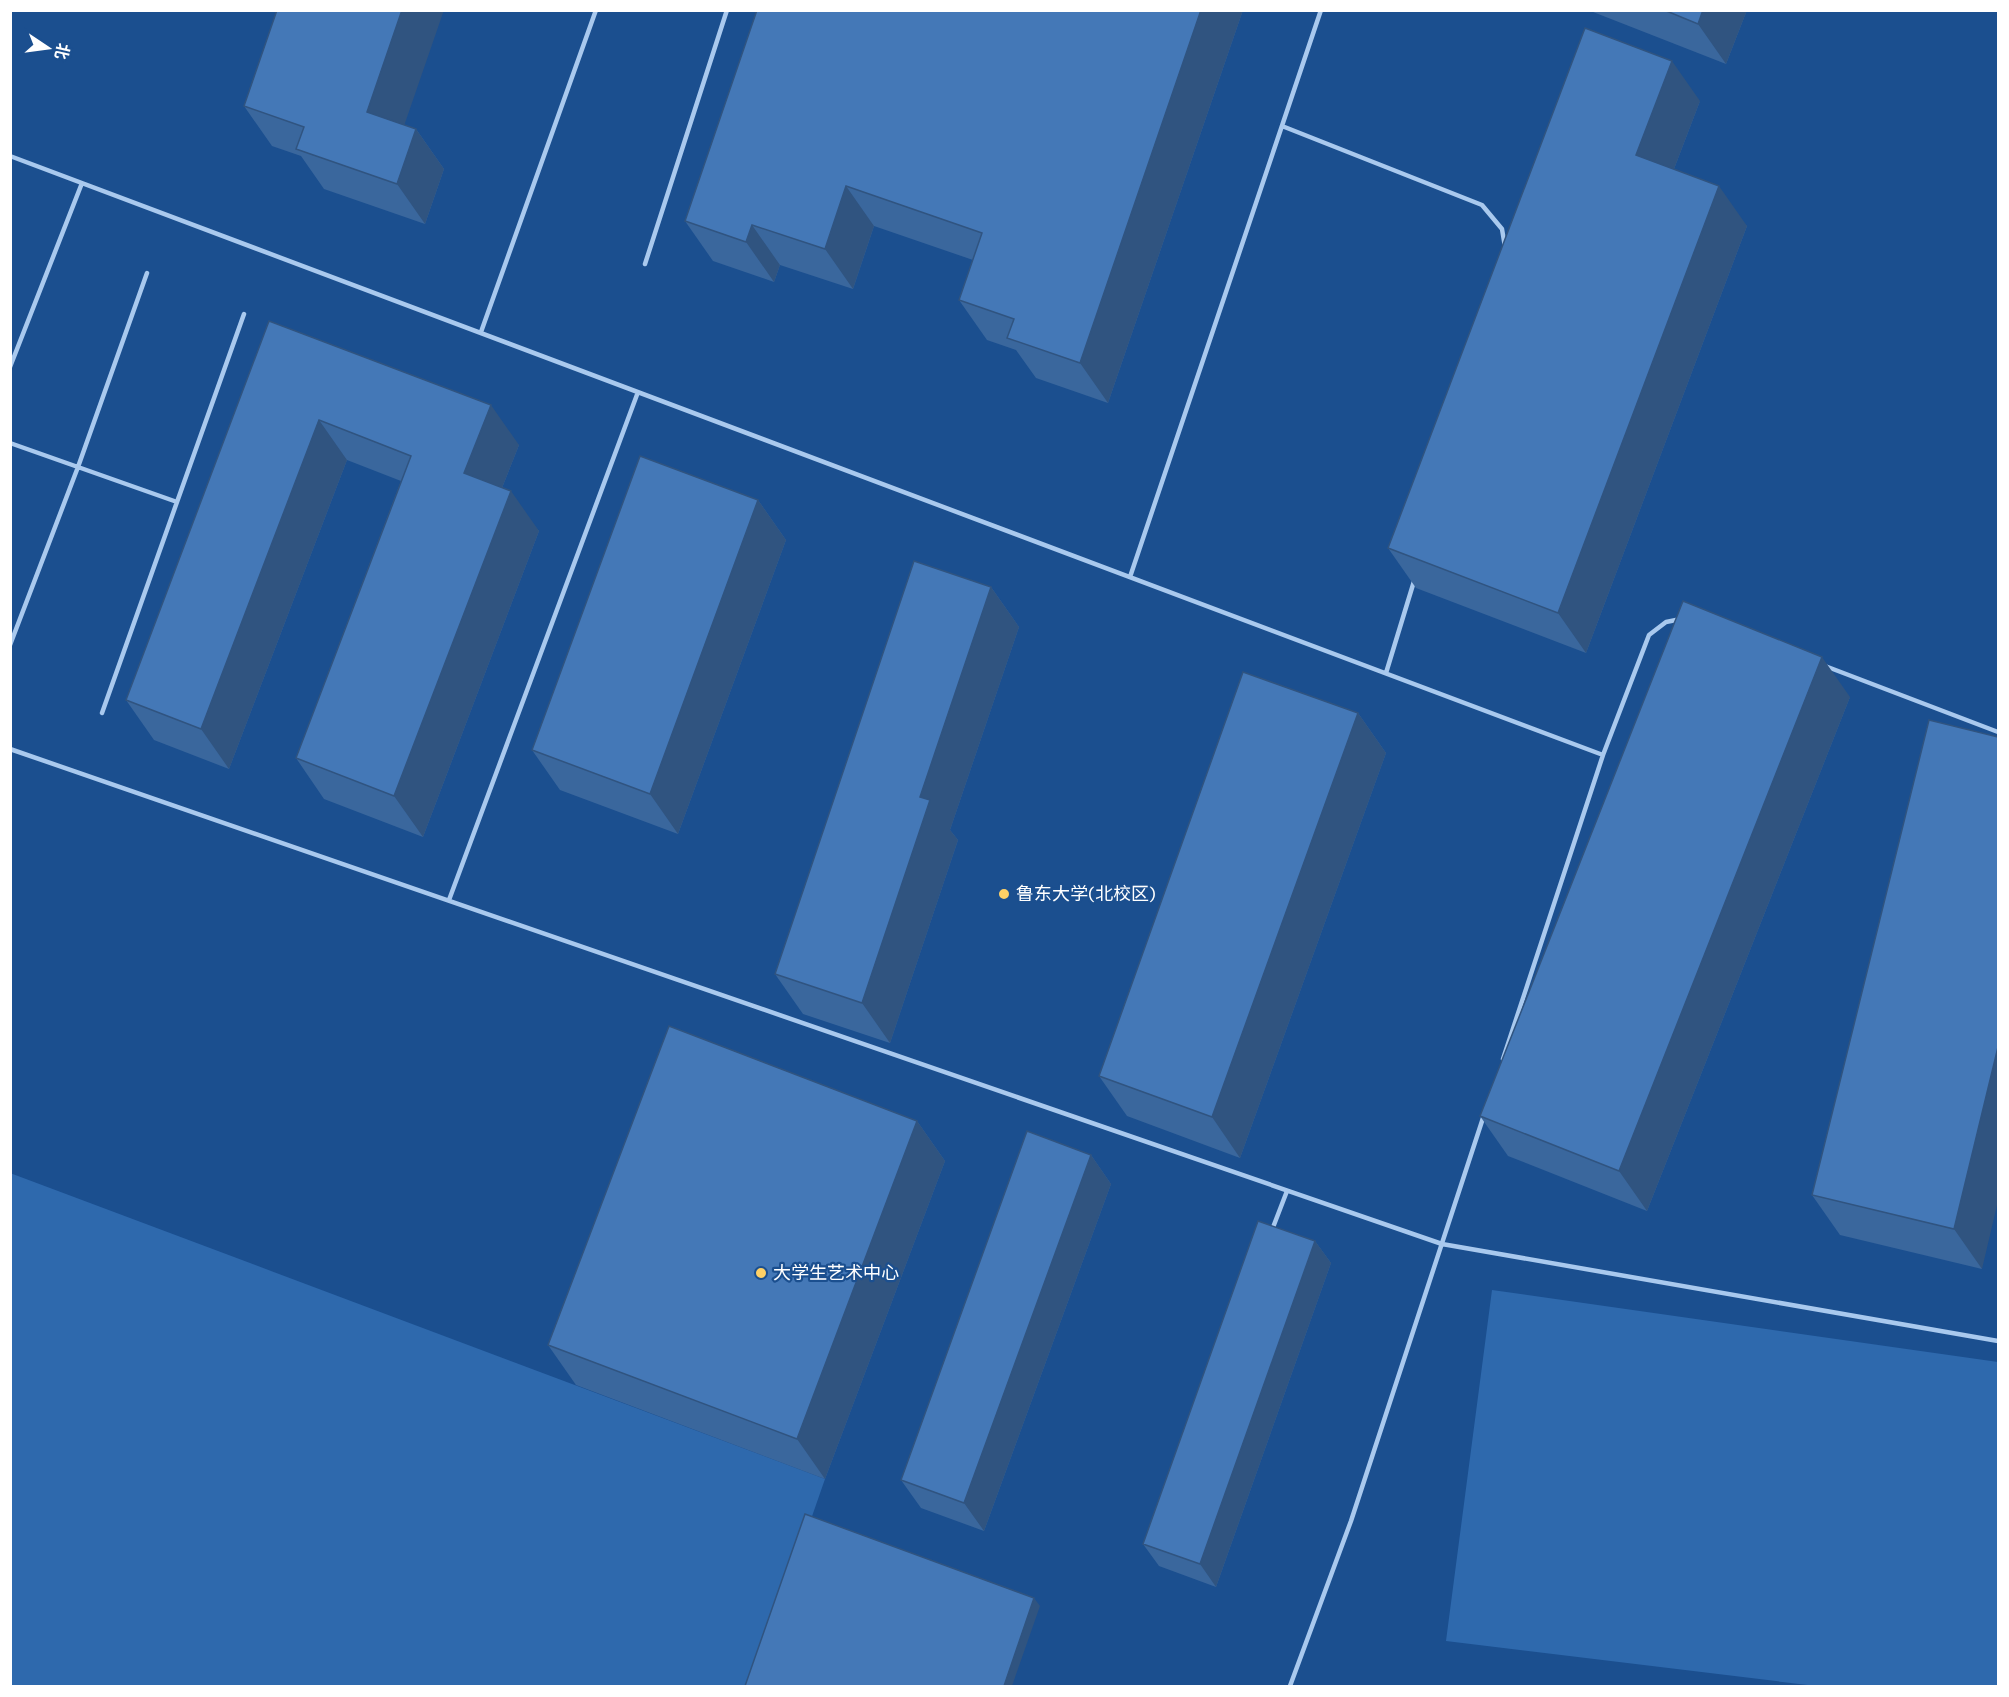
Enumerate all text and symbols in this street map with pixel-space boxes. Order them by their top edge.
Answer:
north arrow [18,18,78,78]
text: 北 [52,42,74,61]
place label: 鲁东大学(北校区) [1016,882,1156,904]
marker: 鲁东大学(北校区) [997,887,1011,901]
place label: 大学生艺术中心 [773,1261,899,1283]
marker: 大学生艺术中心 [754,1266,768,1280]

